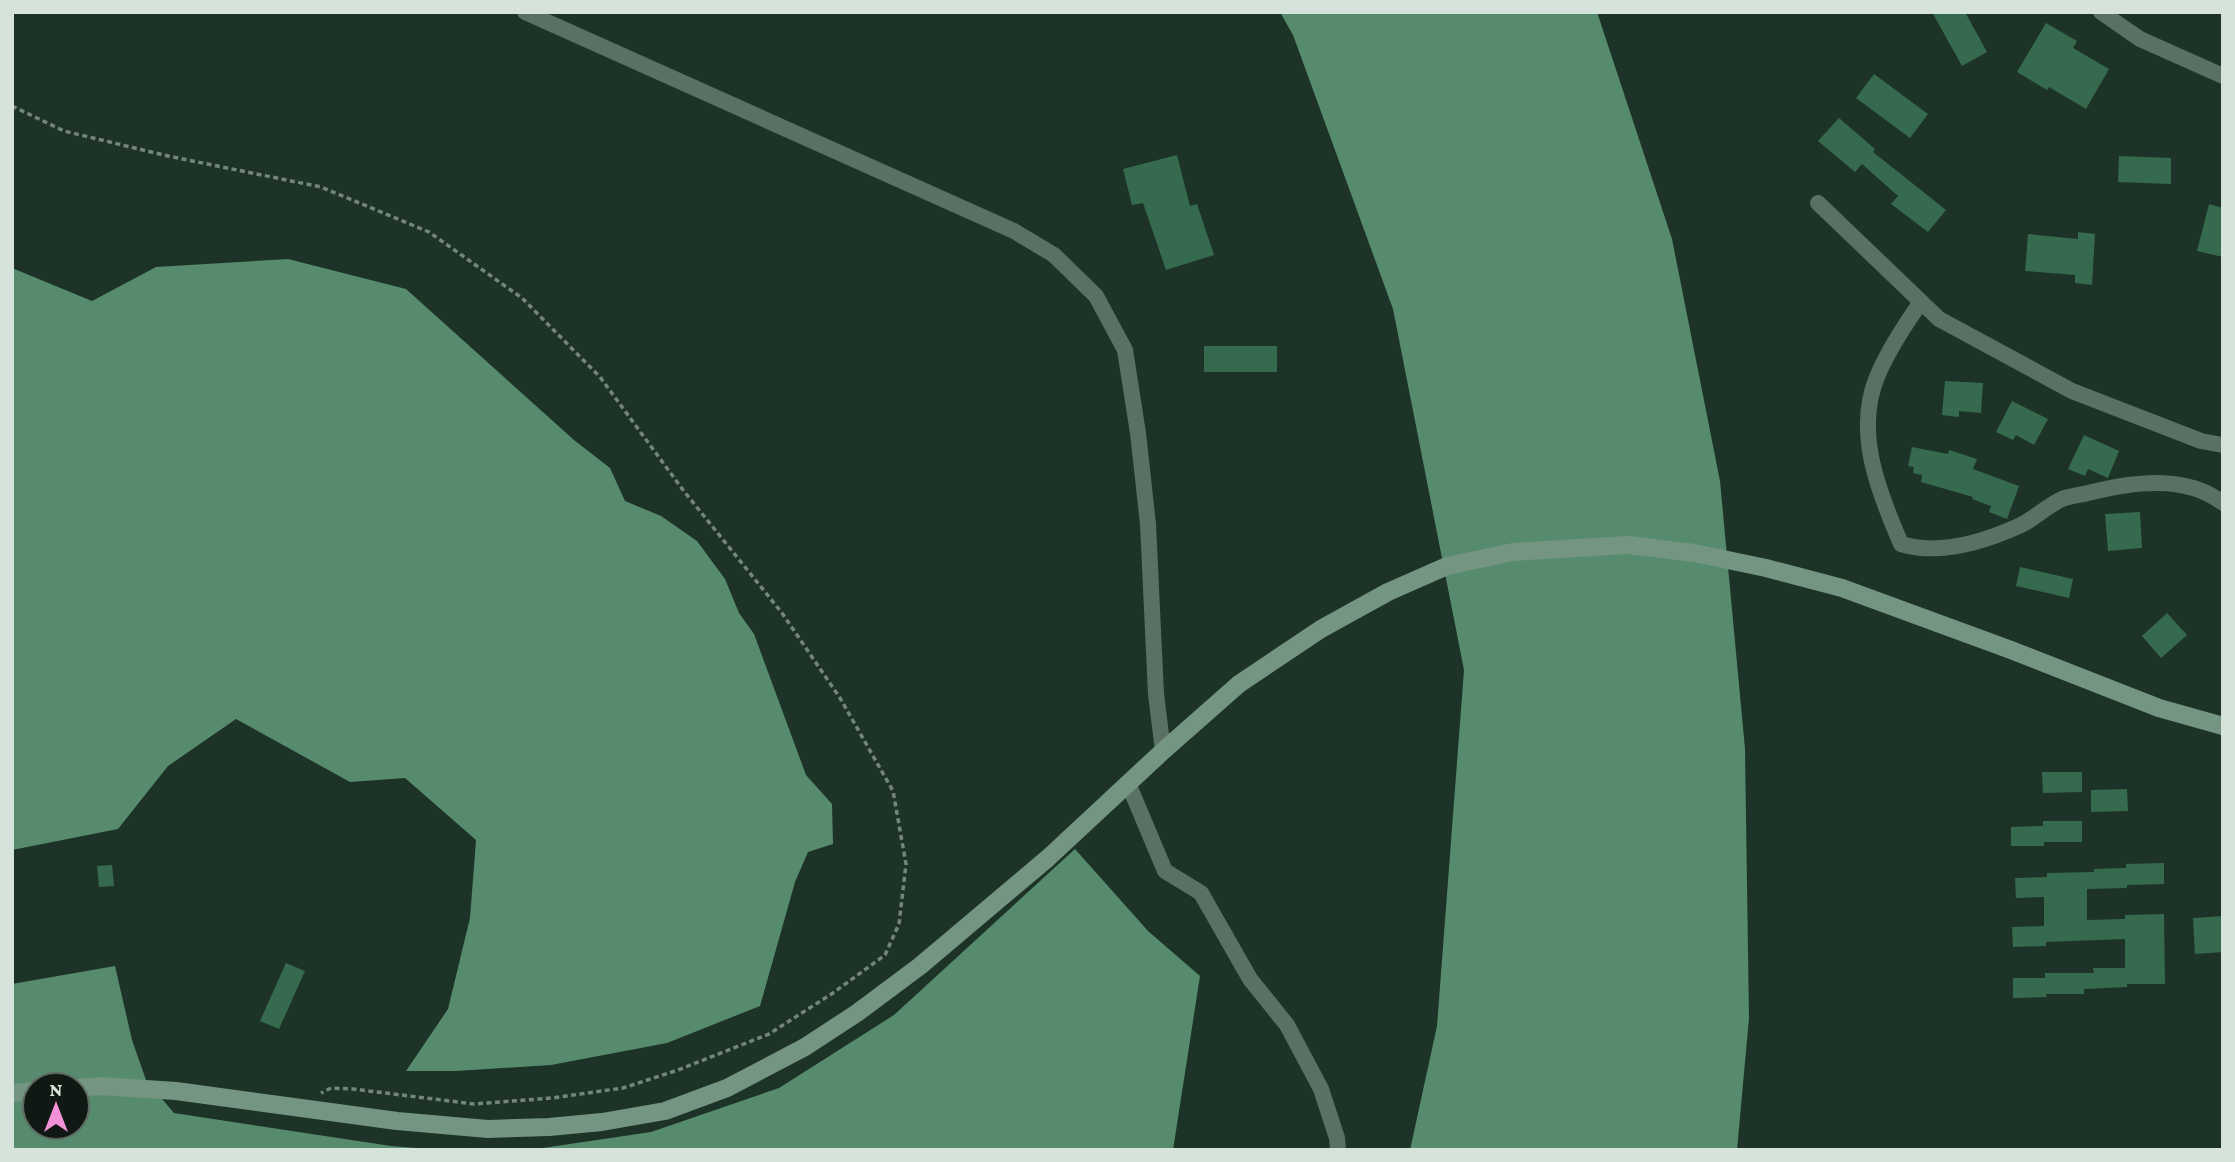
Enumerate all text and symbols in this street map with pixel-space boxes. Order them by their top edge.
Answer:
north arrow [21,1071,91,1141]
text: N [50,1079,63,1100]

